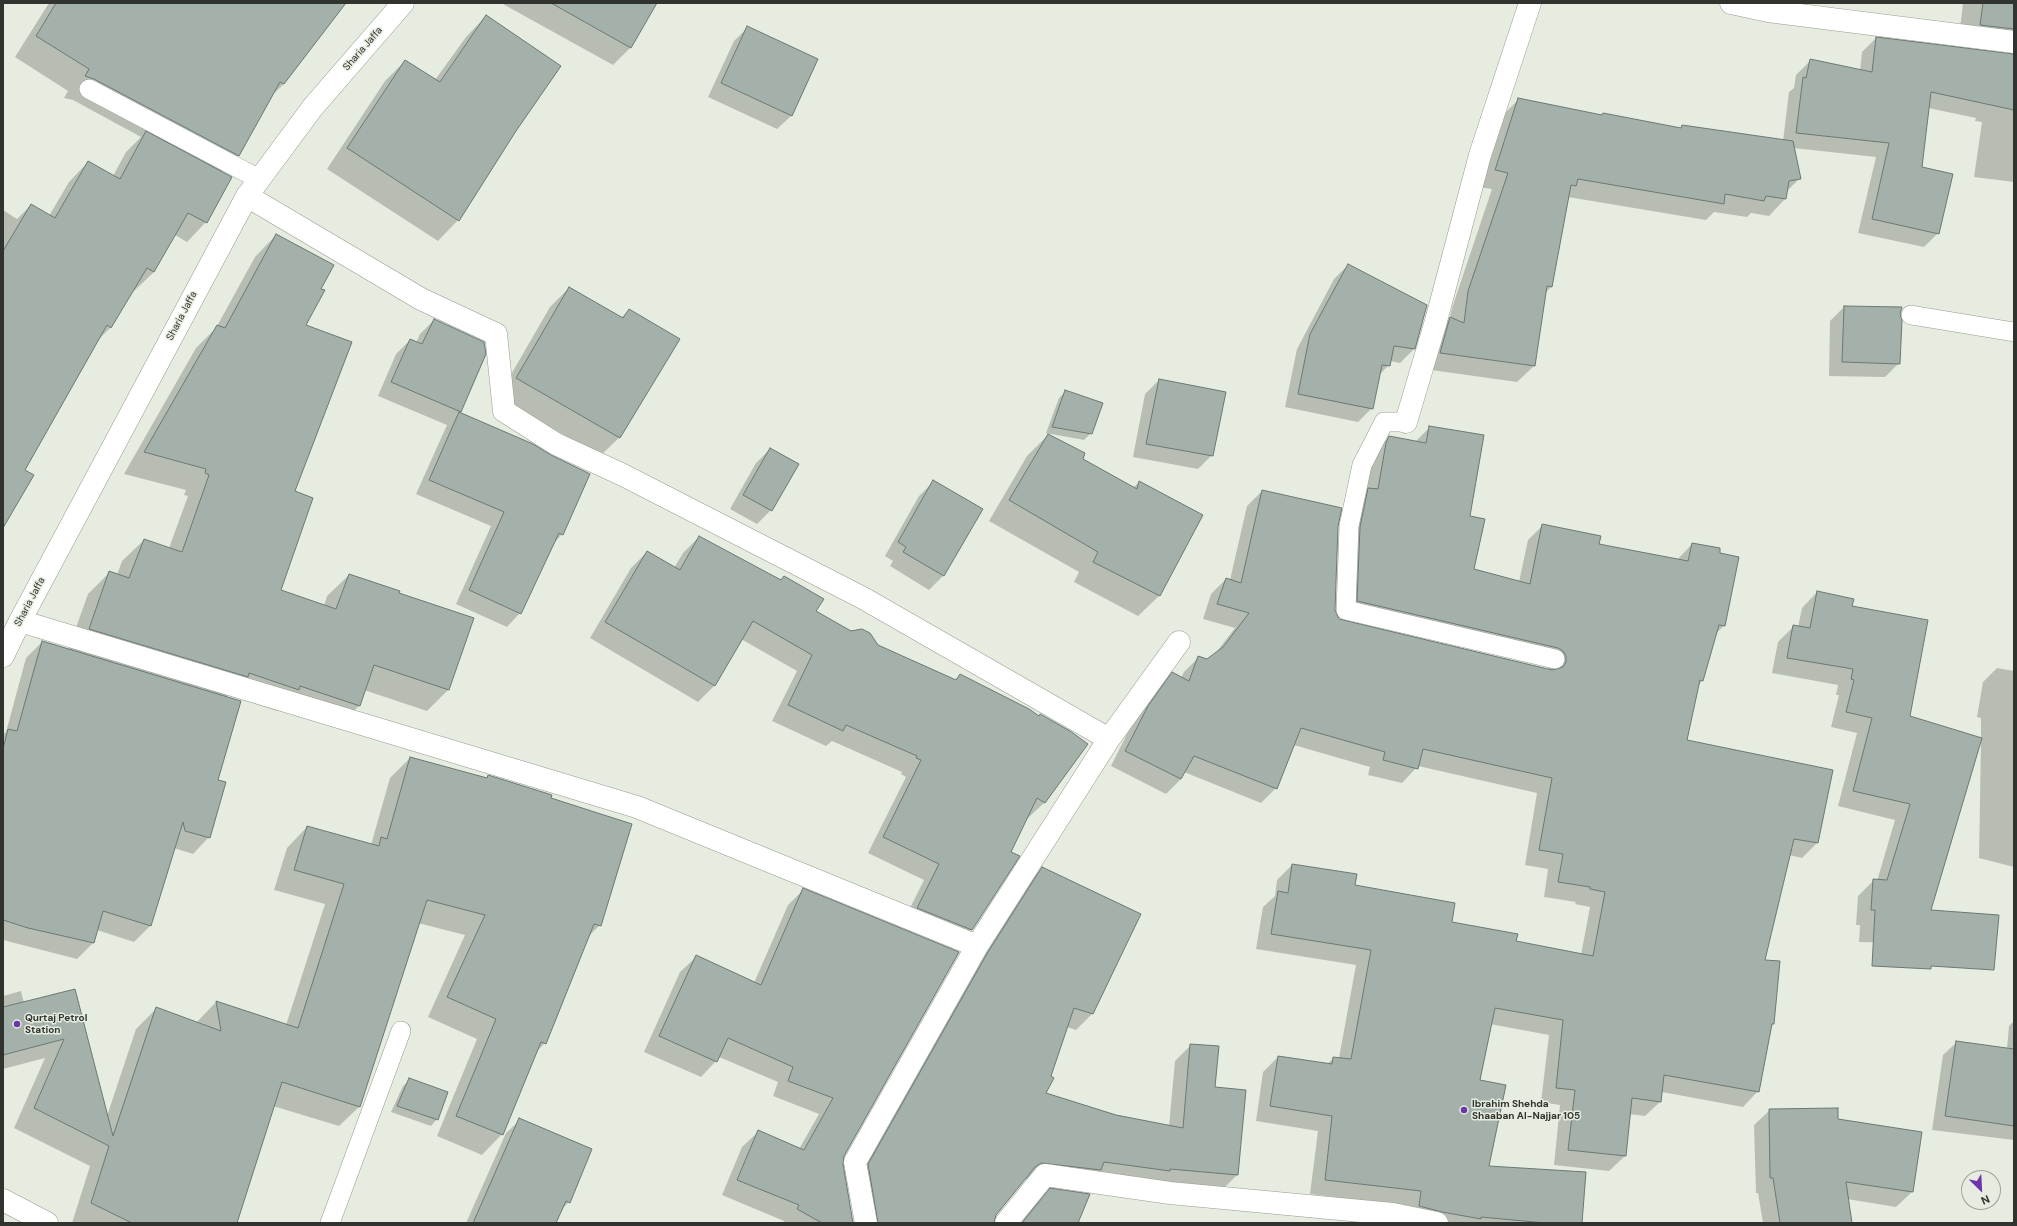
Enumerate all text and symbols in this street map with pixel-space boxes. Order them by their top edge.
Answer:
street label: Sharia Jaffa [341,25,385,73]
street label: Sharia Jaffa [164,289,200,343]
street label: Sharia Jaffa [12,575,48,629]
place label: Qurtaj Petrol Station [25,1012,87,1036]
marker: Qurtaj Petrol Station [12,1019,22,1029]
place label: Ibrahim Shehda Shaaban Al-Najjar 105 [1472,1098,1580,1122]
marker: Ibrahim Shehda Shaaban Al-Najjar 105 [1459,1105,1469,1115]
north arrow [1961,1170,2001,1210]
text: N [1979,1192,1992,1208]

